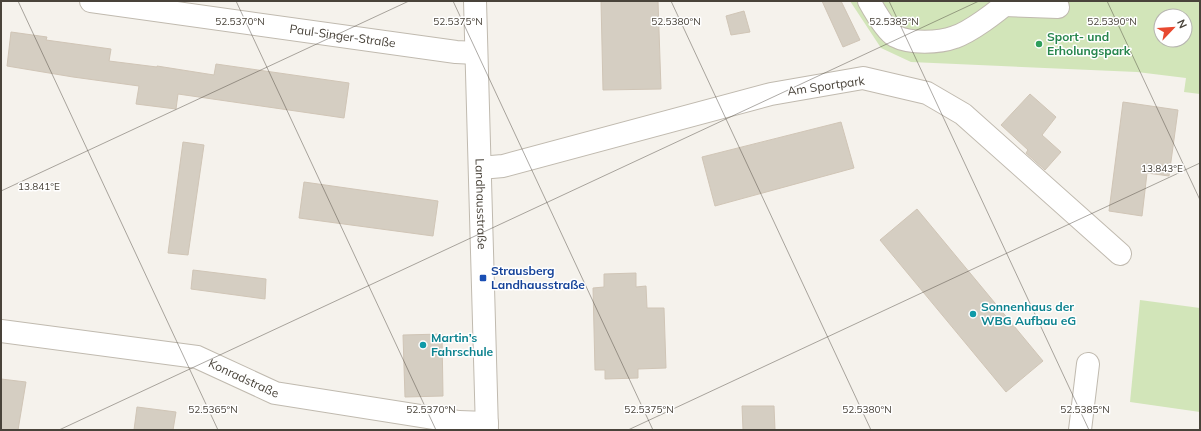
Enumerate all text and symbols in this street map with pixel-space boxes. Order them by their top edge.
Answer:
north arrow [1153,8,1193,48]
text: 52.5370°N [215,15,265,28]
text: 52.5375°N [433,15,483,28]
text: 52.5380°N [651,15,701,28]
text: 52.5385°N [869,15,919,28]
text: 52.5390°N [1087,15,1137,28]
text: N [1174,17,1190,30]
street label: Paul-Singer-Straße [289,21,397,50]
place label: Sport- und Erholungspark [1047,29,1131,58]
marker: Sport- und Erholungspark [1034,39,1044,49]
street label: Am Sportpark [786,73,866,98]
street label: Landhausstraße [472,158,490,250]
text: 13.843°E [1141,162,1183,175]
text: 13.841°E [18,180,60,193]
place label: Strausberg Landhausstraße [491,263,585,292]
marker: Strausberg Landhausstraße [478,273,488,283]
place label: Sonnenhaus der WBG Aufbau eG [981,299,1076,328]
marker: Sonnenhaus der WBG Aufbau eG [968,309,978,319]
place label: Martin’s Fahrschule [431,330,494,359]
marker: Martin’s Fahrschule [418,340,428,350]
street label: Konradstraße [206,355,280,400]
text: 52.5365°N [188,403,238,416]
text: 52.5370°N [406,403,456,416]
text: 52.5375°N [624,403,674,416]
text: 52.5380°N [842,403,892,416]
text: 52.5385°N [1060,403,1110,416]

